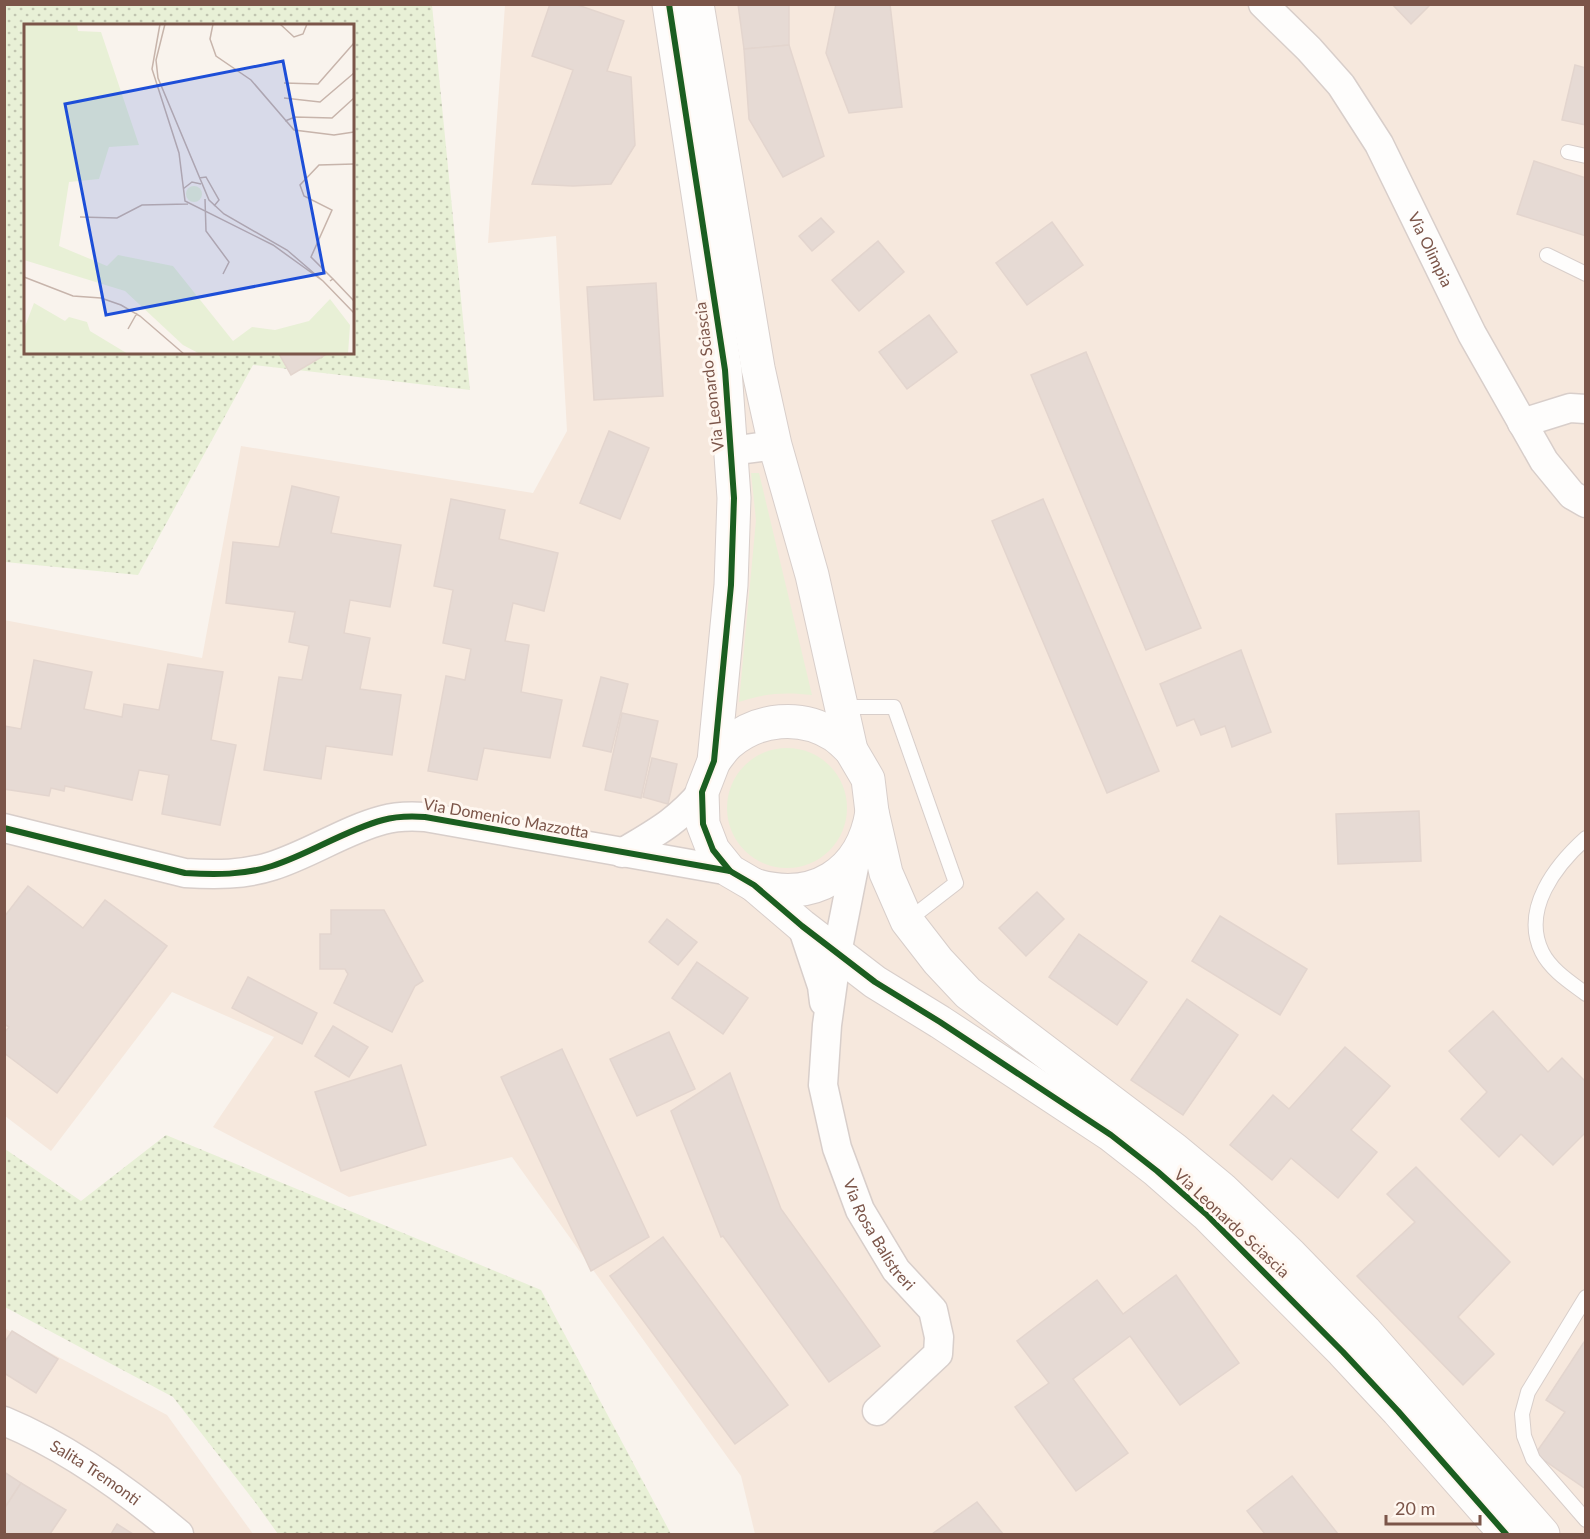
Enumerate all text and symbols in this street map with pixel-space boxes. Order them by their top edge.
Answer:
inset map [24,24,354,354]
street label: Via Olimpia [1405,209,1457,290]
street label: Via Leonardo Sciascia [690,301,727,453]
street label: Via Domenico Mazzotta [422,794,590,841]
street label: Via Leonardo Sciascia [1171,1164,1294,1281]
street label: Via Rosa Balistreri [840,1176,920,1294]
street label: Salita Tremonti [47,1435,144,1509]
scale bar [1386,1488,1480,1526]
text: 20 m [1395,1497,1435,1519]

